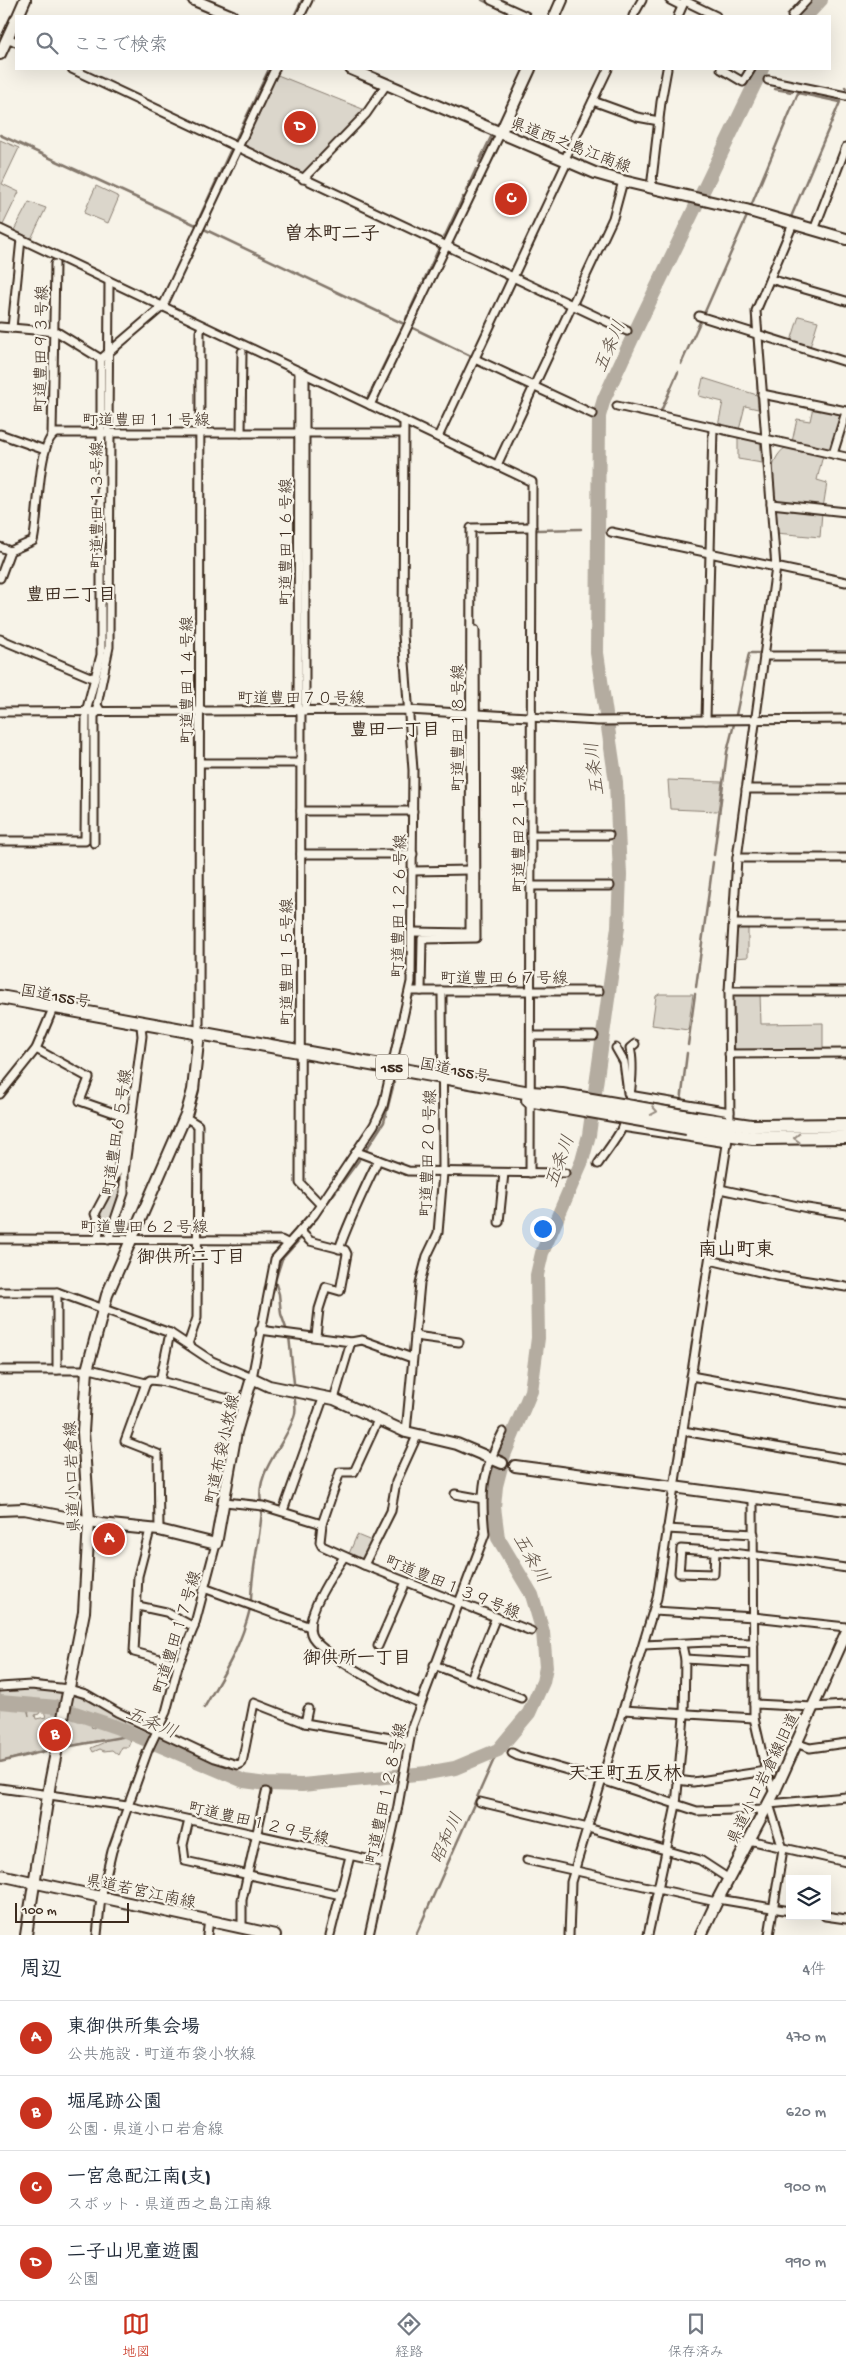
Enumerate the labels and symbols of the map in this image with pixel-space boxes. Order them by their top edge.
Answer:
pin: D [284,108,316,146]
street label: 県道西之島江南線 [507,114,634,179]
pin: C [495,180,527,218]
district label: 曽本町二子 [284,223,380,247]
street label: 町道豊田９３号線 [31,285,54,413]
water label: 五条川 [590,318,632,376]
street label: 町道豊田１１号線 [82,411,210,432]
street label: 町道豊田１３号線 [88,441,109,569]
street label: 町道豊田１６号線 [277,478,298,606]
district label: 豊田二丁目 [26,585,116,607]
street label: 町道豊田１４号線 [178,616,199,744]
street label: 町道豊田１８号線 [449,664,470,792]
street label: 町道豊田７０号線 [237,689,365,710]
district label: 豊田一丁目 [350,720,440,742]
water label: 五条川 [582,741,610,797]
street label: 町道豊田２１号線 [510,765,531,893]
street label: 町道豊田１２６号線 [389,834,412,978]
street label: 町道豊田１５号線 [278,898,299,1026]
street label: 町道豊田６７号線 [440,969,568,990]
street label: 国道155号 [19,982,92,1014]
road number: 155 [376,1054,408,1080]
street label: 国道155号 [418,1055,491,1089]
street label: 町道豊田６５号線 [99,1068,138,1197]
street label: 町道豊田２０号線 [417,1089,442,1217]
one-way arrow [650,1106,659,1116]
water label: 五条川 [541,1133,580,1191]
one-way arrow [793,1133,801,1144]
your location [530,1216,556,1242]
street label: 町道豊田６２号線 [80,1218,208,1239]
district label: 南山町東 [698,1239,774,1263]
district label: 御供所二丁目 [137,1247,245,1269]
street label: 町道布袋小牧線 [202,1393,245,1506]
street label: 県道小口岩倉線 [61,1421,86,1533]
pin: A [93,1520,125,1558]
water label: 五条川 [507,1530,553,1588]
street label: 町道豊田１３９号線 [381,1552,523,1625]
street label: 町道豊田１７号線 [150,1568,207,1697]
district label: 御供所一丁目 [303,1648,411,1670]
water label: 五条川 [122,1703,180,1745]
street label: 県道小口岩倉線旧道 [723,1710,805,1848]
pin: B [39,1716,71,1754]
street label: 町道豊田１２８号線 [362,1721,413,1866]
district label: 天王町五反林 [568,1763,682,1787]
street label: 町道豊田１２９号線 [186,1798,331,1851]
water label: 昭和川 [427,1810,469,1868]
street label: 県道若宮江南線 [84,1871,197,1914]
scale bar [15,1900,129,1923]

